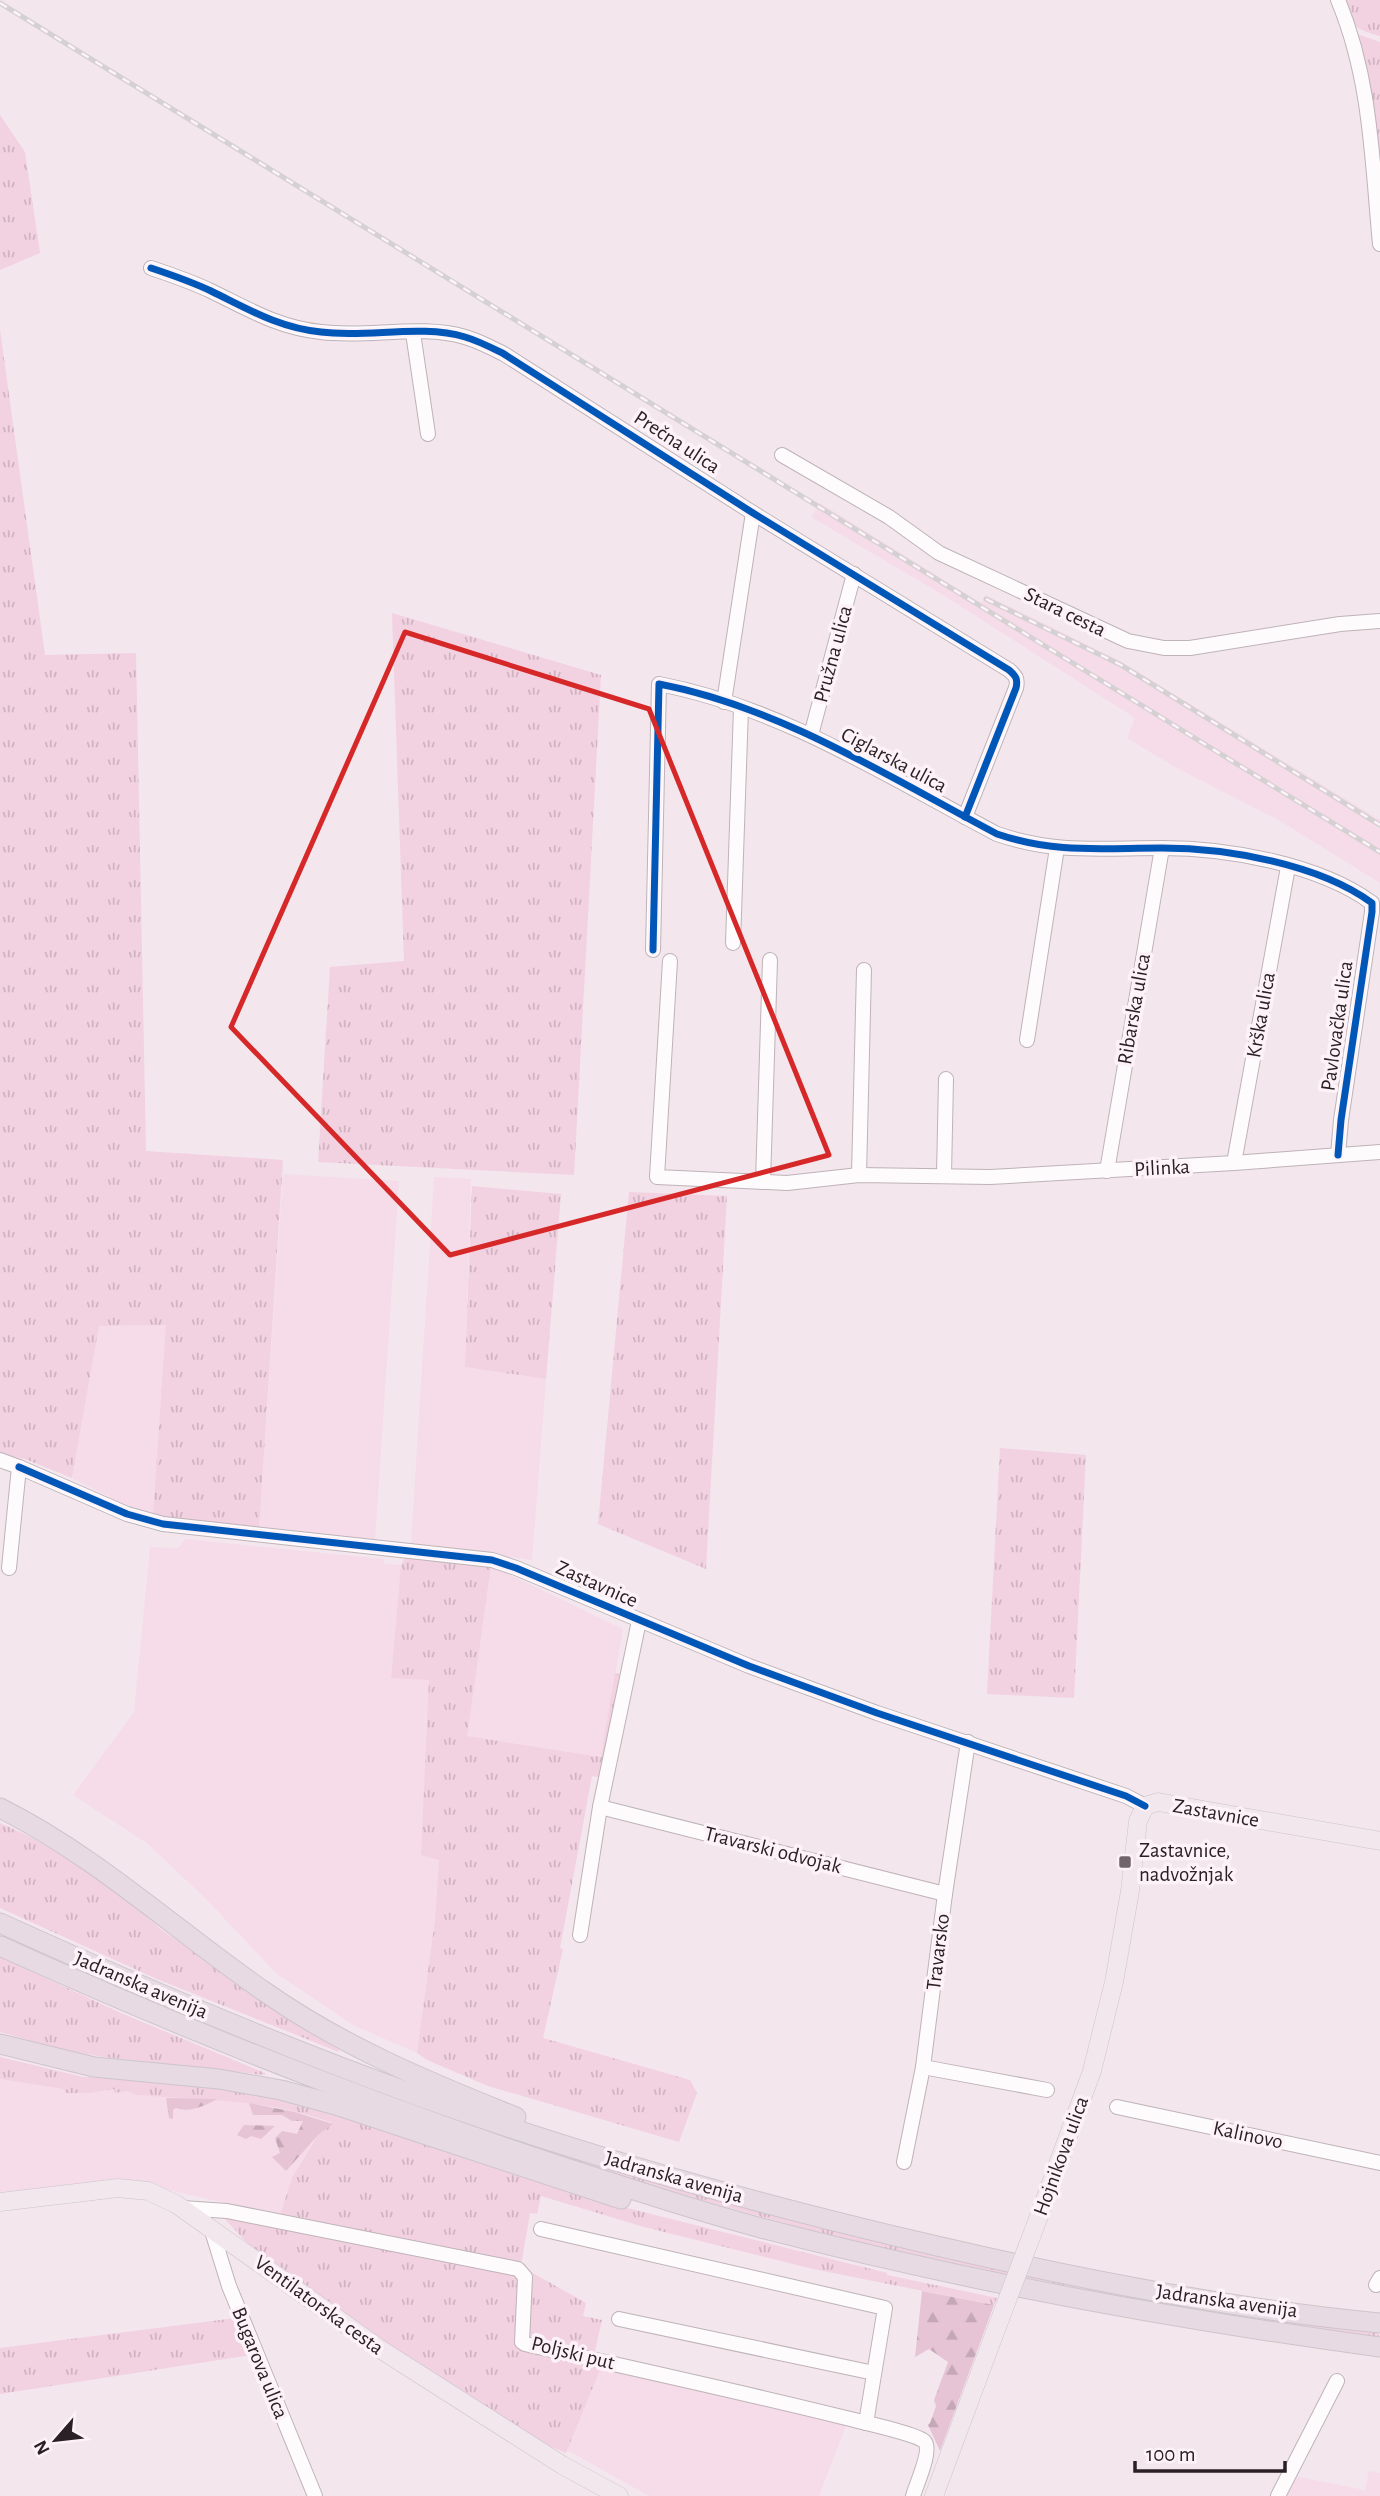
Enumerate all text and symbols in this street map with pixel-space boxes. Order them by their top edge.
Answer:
street label: Prečna ulica [630,407,724,478]
street label: Stara cesta [1021,583,1109,641]
street label: Pružna ulica [810,603,856,705]
street label: Ciglarska ulica [838,723,951,797]
street label: Ribarska ulica [1114,952,1154,1066]
street label: Pavlovačka ulica [1317,959,1357,1092]
street label: Krška ulica [1243,970,1279,1060]
street label: Pilinka [1134,1156,1191,1180]
street label: Zastavnice [553,1557,641,1611]
street label: Zastavnice [1171,1795,1261,1831]
street label: Travarski odvojak [702,1823,844,1877]
place label: Zastavnice, nadvožnjak [1139,1840,1234,1885]
marker: Zastavnice, nadvožnjak [1117,1854,1133,1870]
street label: Travarsko [923,1912,953,1992]
street label: Jadranska avenija [71,1947,211,2023]
street label: Hojnikova ulica [1030,2093,1092,2218]
street label: Kalinovo [1211,2117,1285,2153]
street label: Jadranska avenija [603,2147,746,2207]
street label: Ventilatorska cesta [251,2251,387,2359]
street label: Jadranska avenija [1155,2281,1299,2321]
street label: Bugarova ulica [228,2304,292,2422]
street label: Poljski put [529,2333,617,2374]
north arrow [21,2405,91,2475]
scale bar [1135,2430,1286,2474]
text: N [31,2437,54,2458]
text: 100 m [1146,2444,1196,2465]

